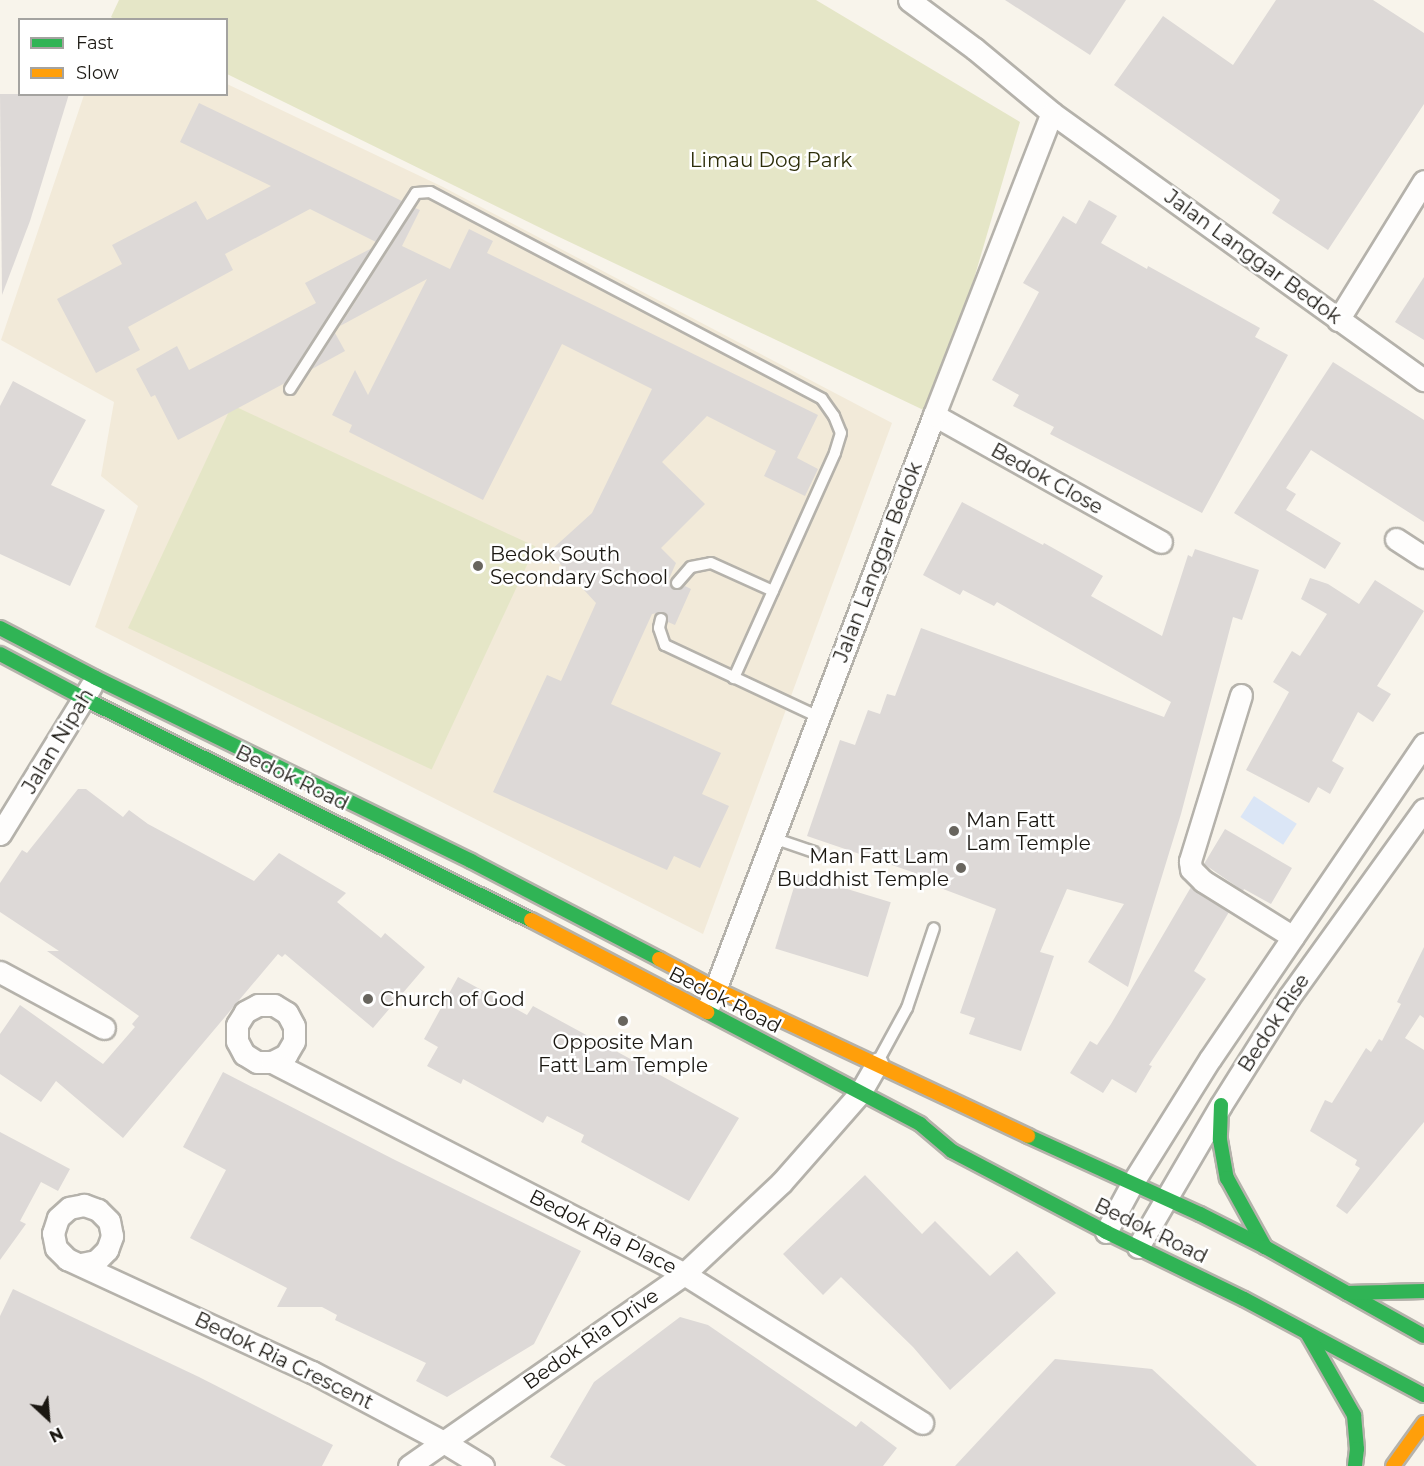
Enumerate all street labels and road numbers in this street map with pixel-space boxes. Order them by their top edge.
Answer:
street label: Jalan Langgar Bedok [1160,185,1346,329]
street label: Bedok Close [987,438,1107,520]
street label: Jalan Langgar Bedok [829,458,927,666]
street label: Jalan Nipah [17,684,99,798]
street label: Bedok Road [232,740,352,816]
street label: Bedok Road [665,961,785,1039]
street label: Bedok Rise [1233,969,1315,1077]
street label: Bedok Ria Place [525,1185,681,1279]
street label: Bedok Road [1091,1193,1211,1269]
street label: Bedok Ria Drive [519,1283,663,1395]
street label: Bedok Ria Crescent [191,1307,377,1415]

